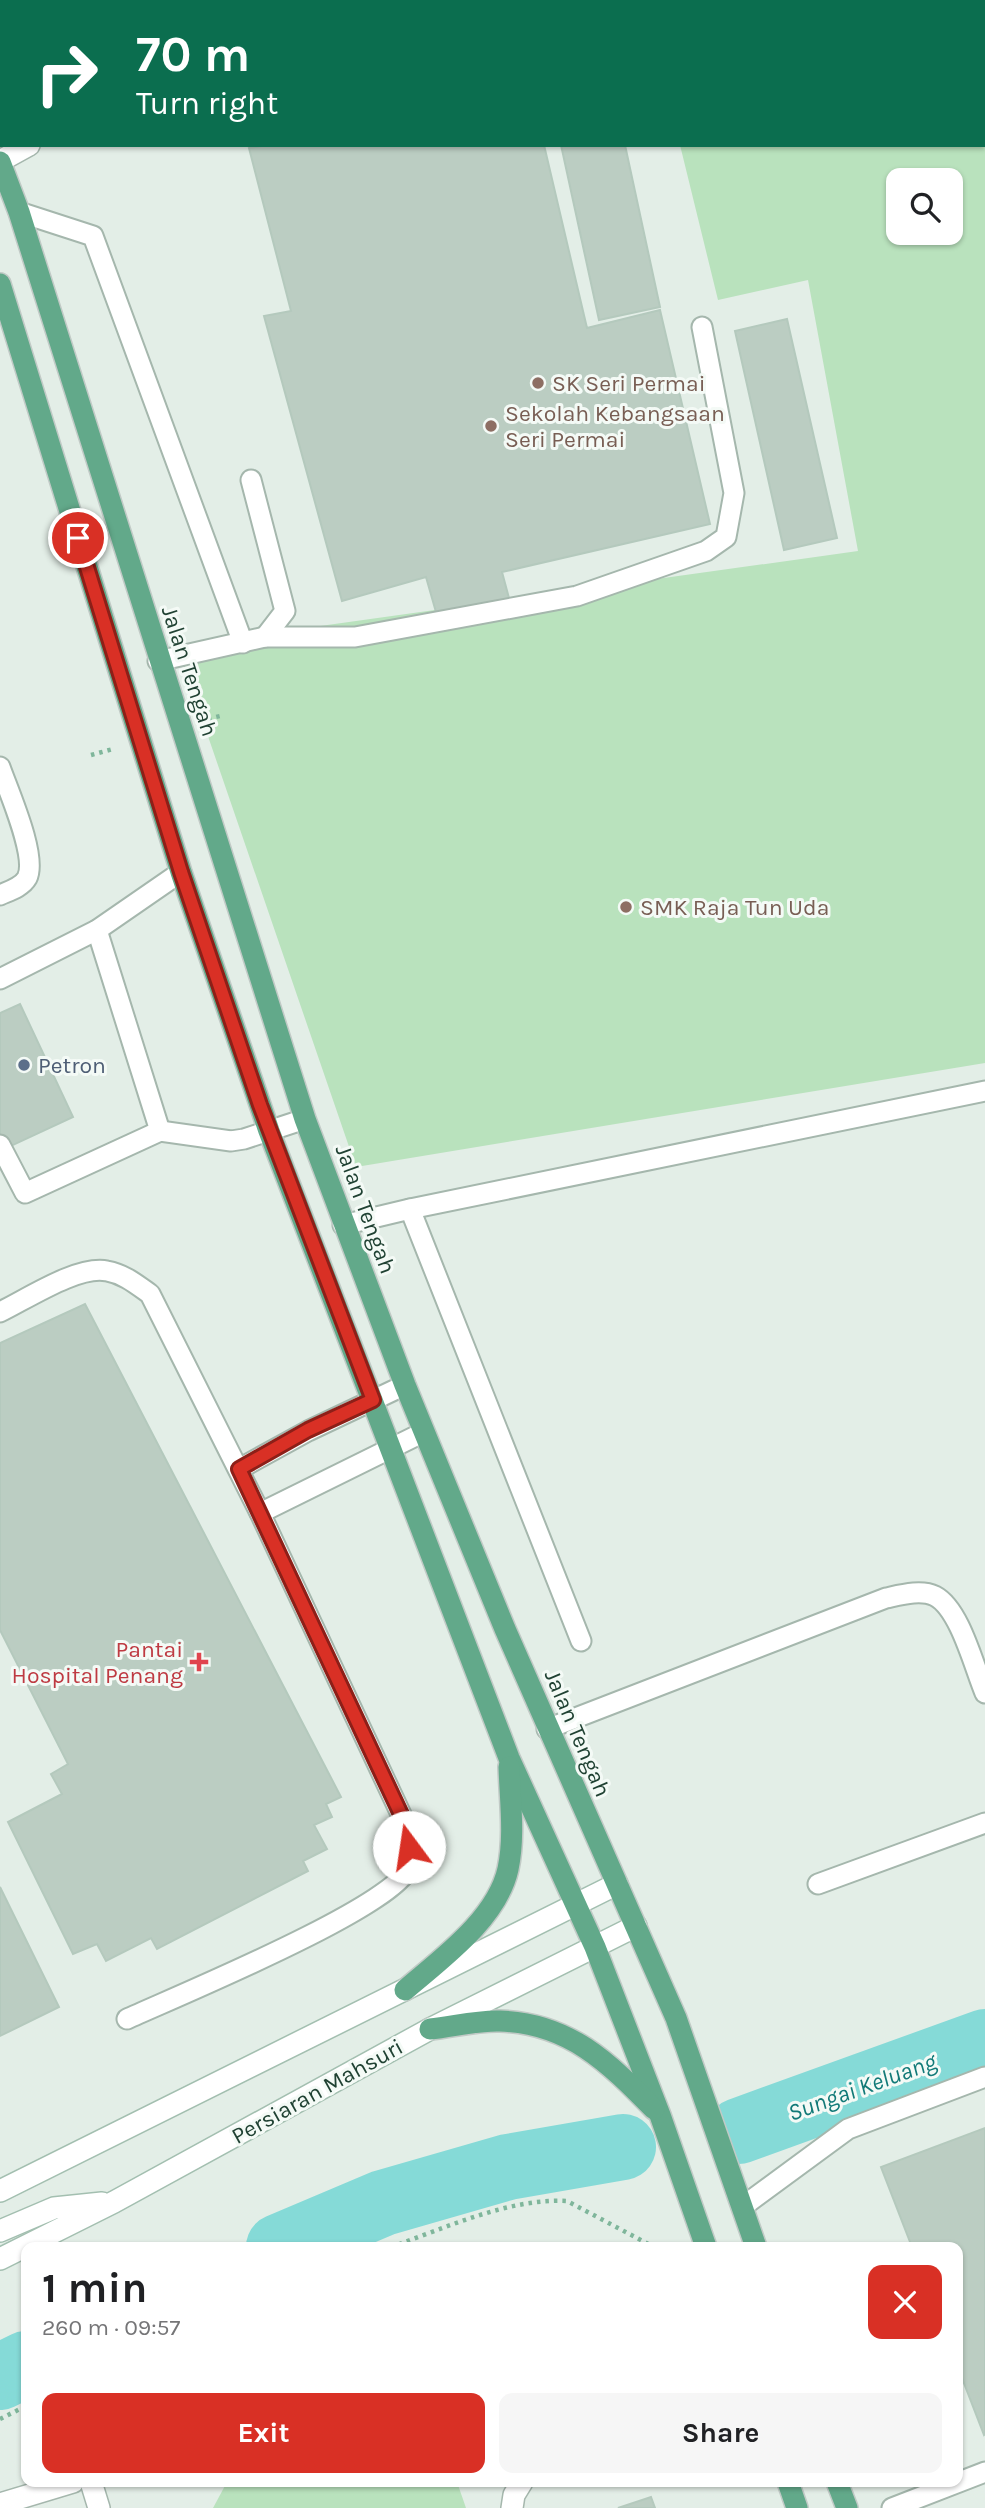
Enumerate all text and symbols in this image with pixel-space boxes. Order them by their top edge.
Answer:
text: 70 m [136,26,250,83]
icon: right [21,28,112,119]
text: Turn right [136,85,278,122]
map controls [886,168,963,245]
button: search [886,168,963,245]
place label: SK Seri Permai [552,370,706,397]
marker: SK Seri Permai [530,375,546,391]
place label: Sekolah Kebangsaan Seri Permai [505,400,725,453]
marker: Sekolah Kebangsaan Seri Permai [483,418,499,434]
pin [48,508,108,568]
icon: arrive [59,519,97,557]
street label: Jalan Tengah [156,603,223,740]
place label: SMK Raja Tun Uda [640,894,829,921]
marker: SMK Raja Tun Uda [618,899,634,915]
place label: Petron [38,1052,106,1079]
marker: Petron [16,1057,32,1073]
street label: Jalan Tengah [330,1141,401,1277]
place label: Pantai Hospital Penang [12,1636,183,1689]
marker: Pantai Hospital Penang [189,1652,209,1672]
street label: Jalan Tengah [539,1666,616,1801]
position arrow [372,1810,446,1884]
street label: Persiaran Mahsuri [227,2033,408,2150]
water label: Sungai Keluang [784,2047,941,2127]
text: 1 min [42,2263,147,2313]
button: close [868,2265,942,2339]
text: 260 m · 09:57 [42,2314,180,2341]
button: Exit [42,2393,485,2473]
button: Share [499,2393,942,2473]

